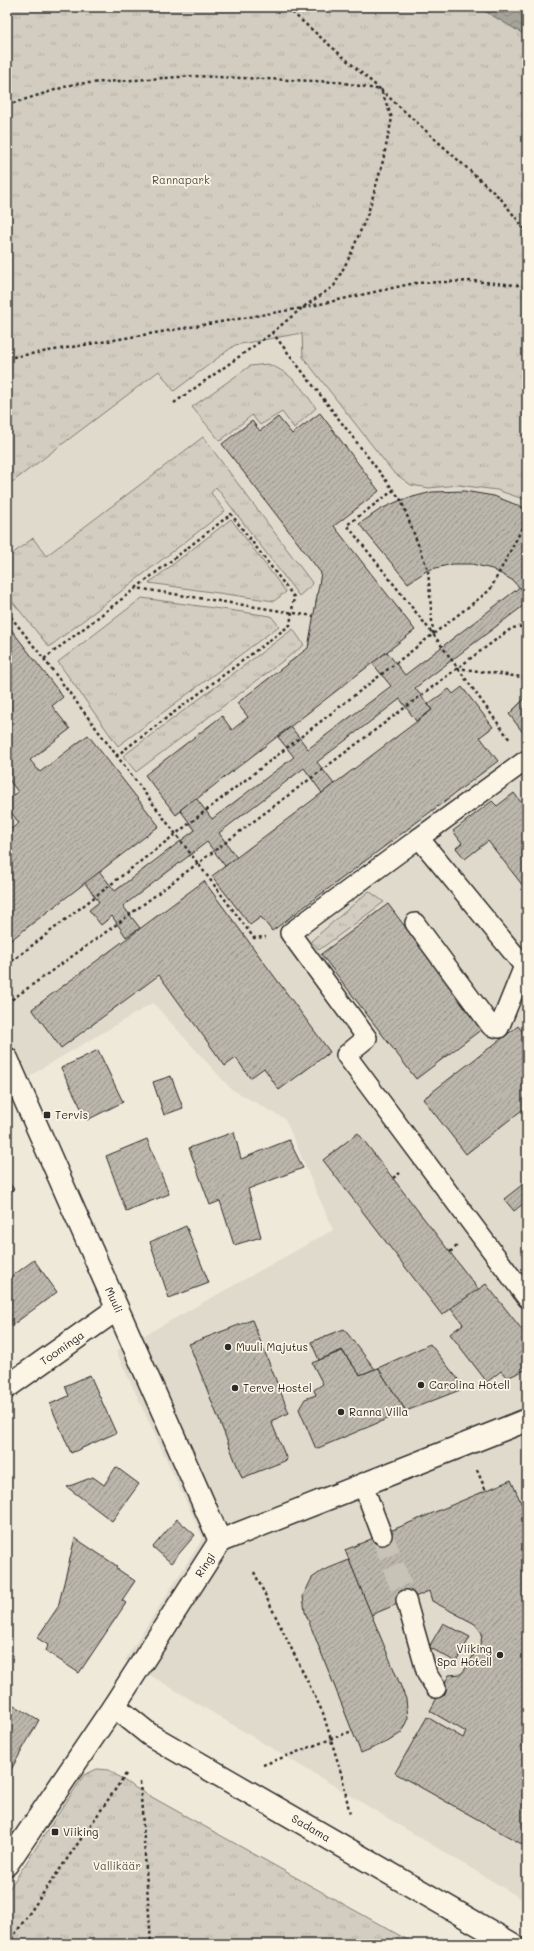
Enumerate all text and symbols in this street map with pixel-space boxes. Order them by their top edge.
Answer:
park label: Rannapark [152,172,210,187]
place label: Tervis [55,1107,88,1122]
marker: Tervis [42,1110,52,1120]
street label: Muuli [102,1284,127,1315]
street label: Toominga [37,1327,87,1368]
place label: Muuli Majutus [236,1339,308,1354]
marker: Muuli Majutus [223,1342,233,1352]
place label: Carolina Hotell [429,1377,510,1392]
place label: Terve Hostel [243,1380,312,1395]
marker: Carolina Hotell [416,1380,426,1390]
marker: Terve Hostel [230,1383,240,1393]
place label: Ranna Villa [349,1404,408,1419]
marker: Ranna Villa [336,1407,346,1417]
street label: Ringi [191,1550,218,1580]
place label: Viiking Spa Hotell [437,1641,492,1669]
marker: Viiking Spa Hotell [495,1650,505,1660]
street label: Sadama [289,1810,334,1845]
place label: Viiking [63,1824,99,1839]
marker: Viiking [50,1827,60,1837]
park label: Vallikäär [93,1858,141,1873]

